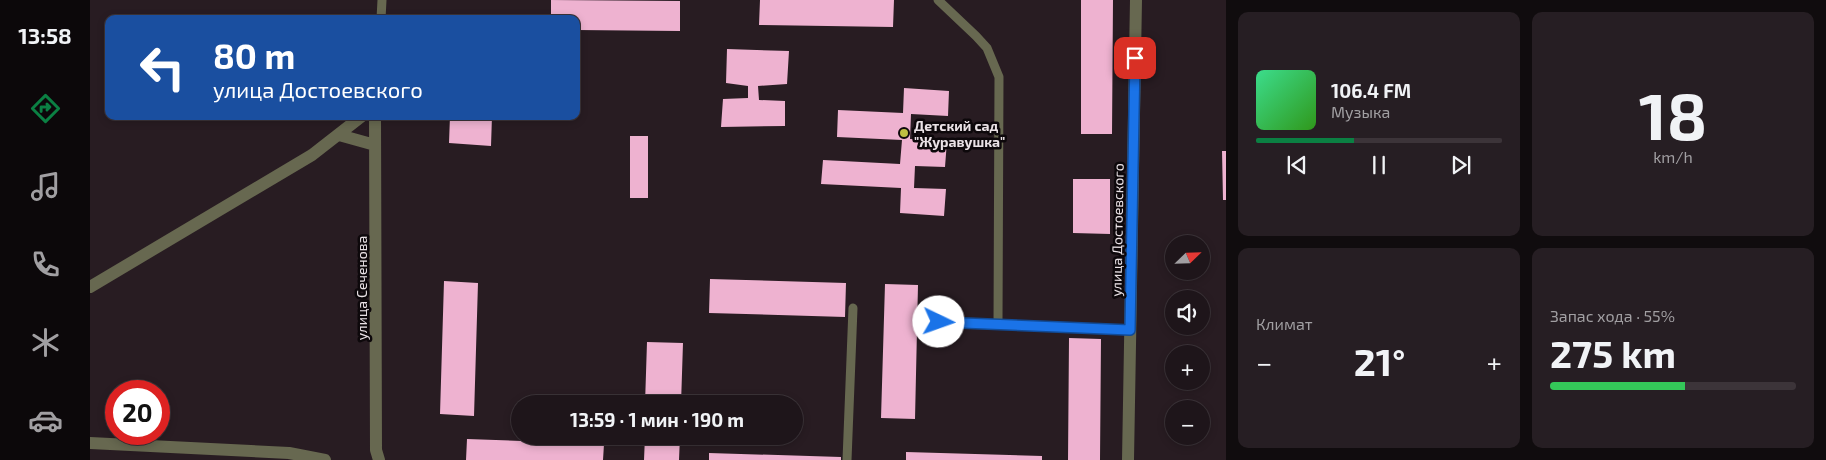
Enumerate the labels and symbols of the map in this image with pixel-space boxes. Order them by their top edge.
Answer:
pin [1114,37,1156,79]
place label: Детский сад "Журавушка" [914,117,1005,150]
marker: Детский сад "Журавушка" [898,127,910,139]
street label: улица Достоевского [1107,163,1127,297]
north arrow [1165,235,1210,280]
street label: улица Сеченова [353,236,370,340]
position arrow [912,295,964,347]
speed limit sign: 20 [105,380,170,445]

